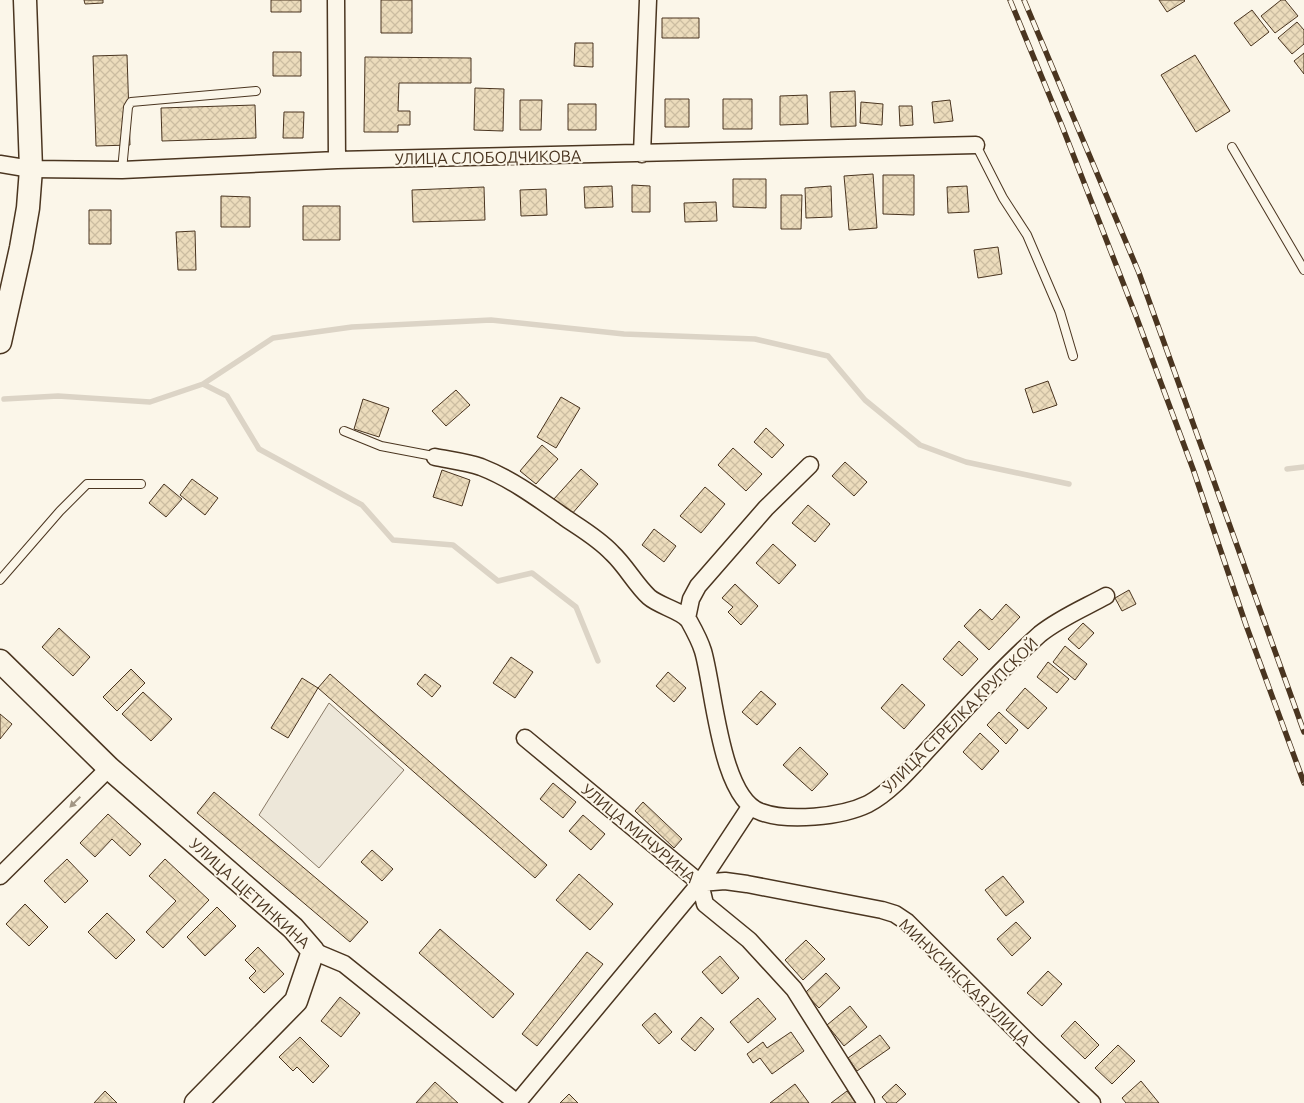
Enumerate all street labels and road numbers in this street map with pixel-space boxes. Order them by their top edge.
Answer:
street label: УЛИЦА СЛОБОДЧИКОВА [395,146,582,168]
street label: УЛИЦА СТРЕЛКА КРУПСКОЙ [878,633,1041,796]
street label: УЛИЦА МИЧУРИНА [578,780,700,886]
street label: УЛИЦА ЩЕТИНКИНА [186,834,314,952]
street label: МИНУСИНСКАЯ УЛИЦА [896,915,1035,1050]

